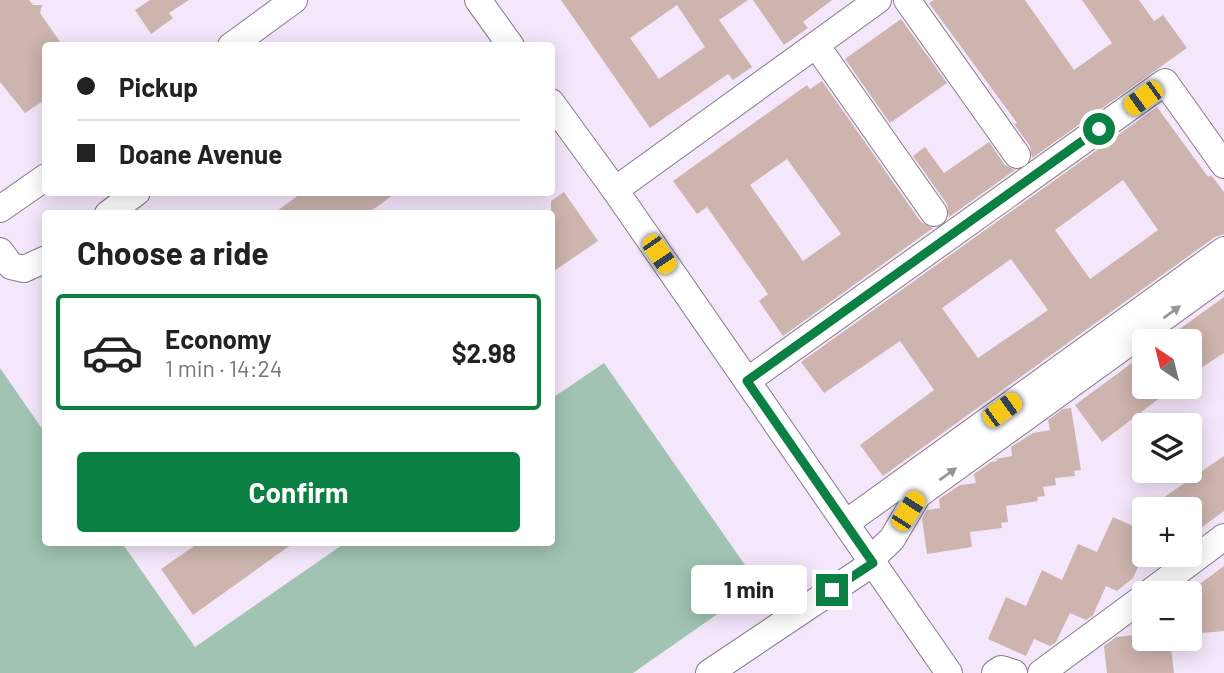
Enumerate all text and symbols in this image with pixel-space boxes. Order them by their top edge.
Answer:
text: Pickup [119,71,198,102]
car [1120,77,1167,119]
route start [1083,113,1115,145]
text: Doane Avenue [119,138,282,169]
car [639,231,680,277]
text: Choose a ride [77,233,269,271]
one-way arrow [1163,305,1181,319]
icon: car [81,321,144,384]
text: Economy [165,323,271,354]
north arrow [1132,329,1202,399]
map controls [1132,329,1202,651]
text: $2.98 [452,337,516,368]
text: 1 min · 14:24 [165,354,282,382]
car [979,389,1026,431]
button: layers [1132,413,1202,483]
button: Confirm [77,452,520,532]
one-way arrow [939,467,957,481]
car [888,488,929,534]
button: + [1132,497,1202,567]
callout: 1 min [692,566,808,614]
route end [816,574,848,606]
text: 1 min [724,575,774,603]
button: − [1132,581,1202,651]

